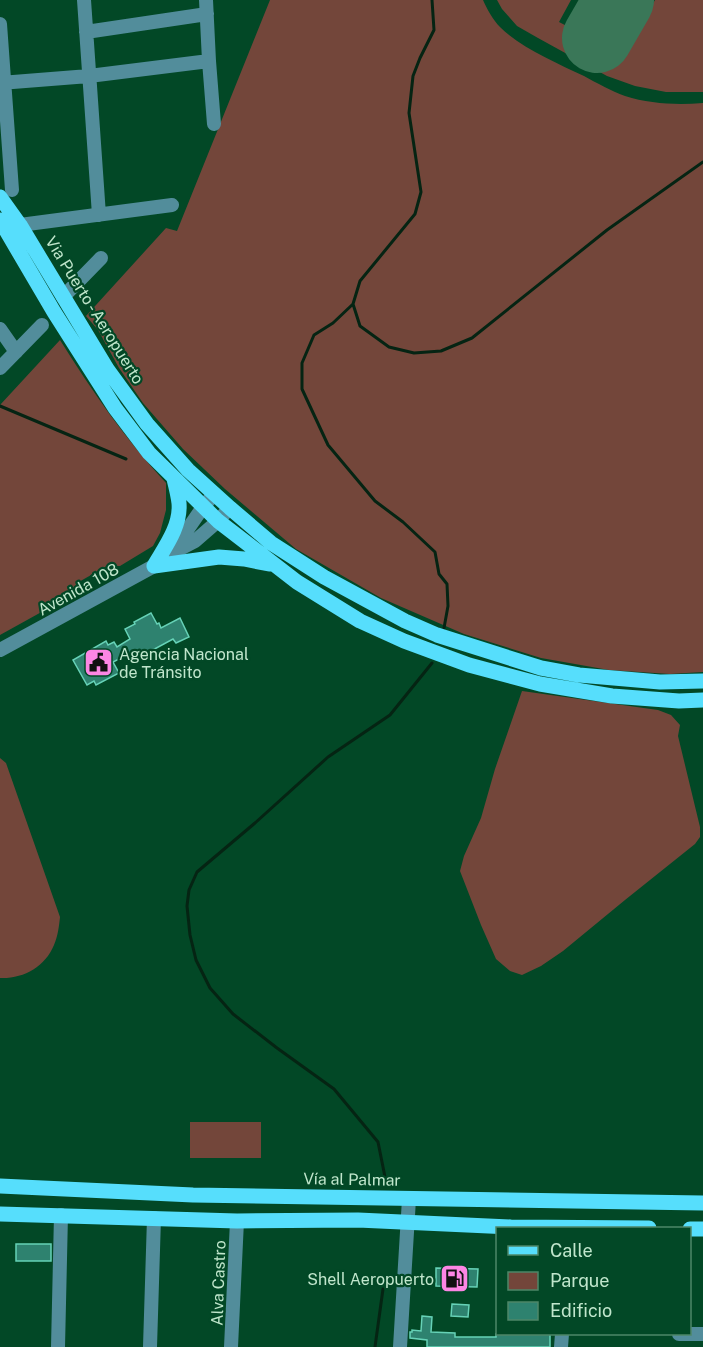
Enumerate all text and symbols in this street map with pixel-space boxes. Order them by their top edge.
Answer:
street label: Via Puerto - Aeropuerto [41,233,148,388]
street label: Avenida 108 [35,559,122,619]
place label: Agencia Nacional de Tránsito [119,645,249,682]
public building icon: Agencia Nacional de Tránsito [82,647,114,679]
street label: Vía al Palmar [303,1169,401,1190]
legend [496,1227,691,1335]
street label: Alva Castro [208,1240,229,1326]
text: Calle [550,1240,593,1261]
fuel station icon: Shell Aeropuerto [439,1263,471,1295]
place label: Shell Aeropuerto [307,1270,434,1289]
text: Parque [550,1270,610,1291]
text: Edificio [550,1300,612,1321]

